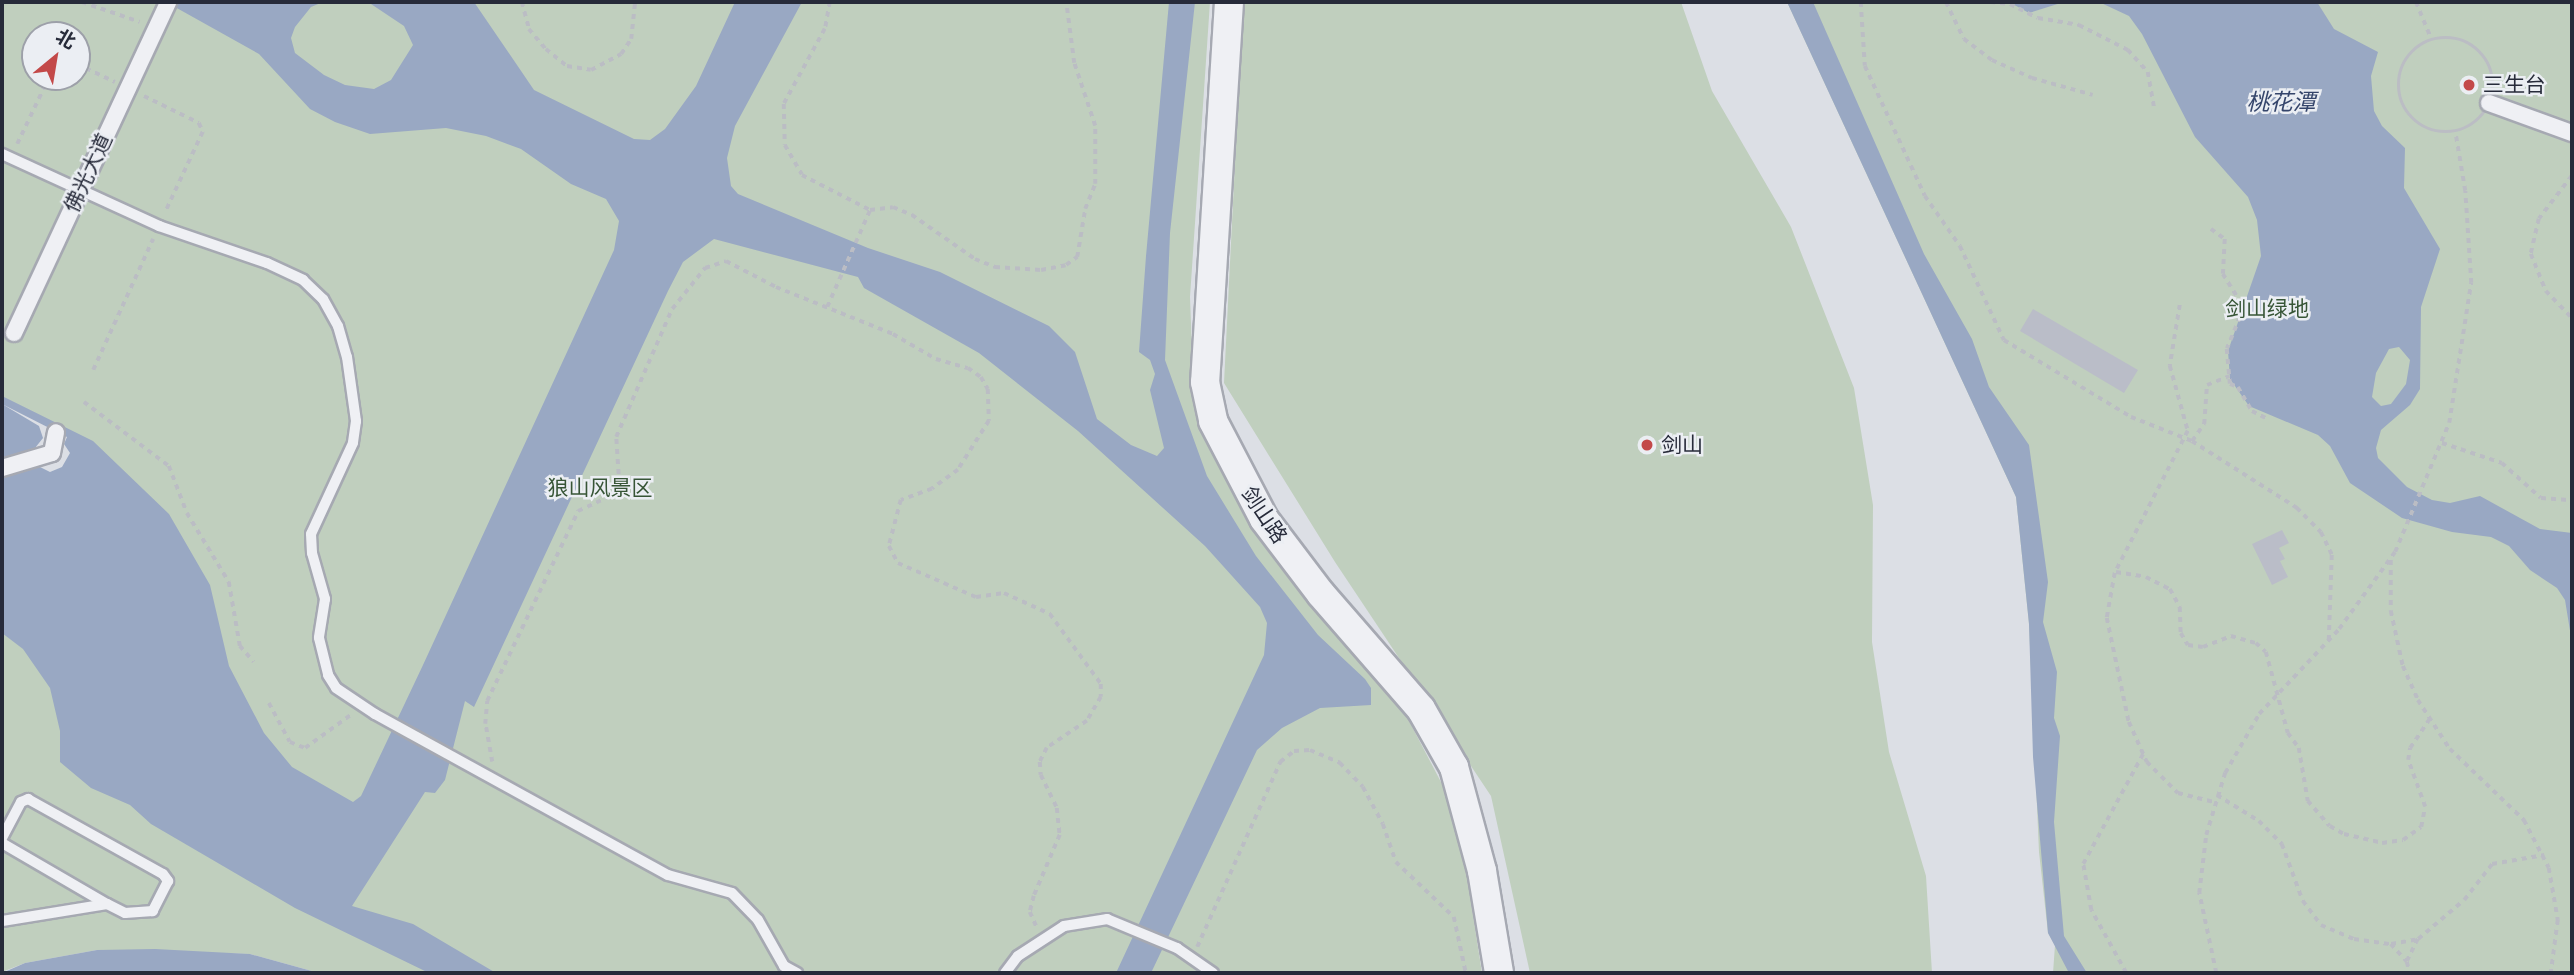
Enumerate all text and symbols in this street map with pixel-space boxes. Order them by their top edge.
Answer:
north arrow [21,21,91,91]
text: 北 [52,24,80,54]
place label: 三生台 [2483,72,2546,98]
marker: 三生台 [2461,77,2477,93]
water label: 桃花潭 [2247,89,2315,117]
street label: 佛光大道 [59,130,117,216]
park label: 剑山绿地 [2225,296,2309,322]
place label: 剑山 [1661,432,1703,458]
marker: 剑山 [1639,437,1655,453]
park label: 狼山风景区 [548,475,652,501]
street label: 剑山路 [1236,482,1292,548]

